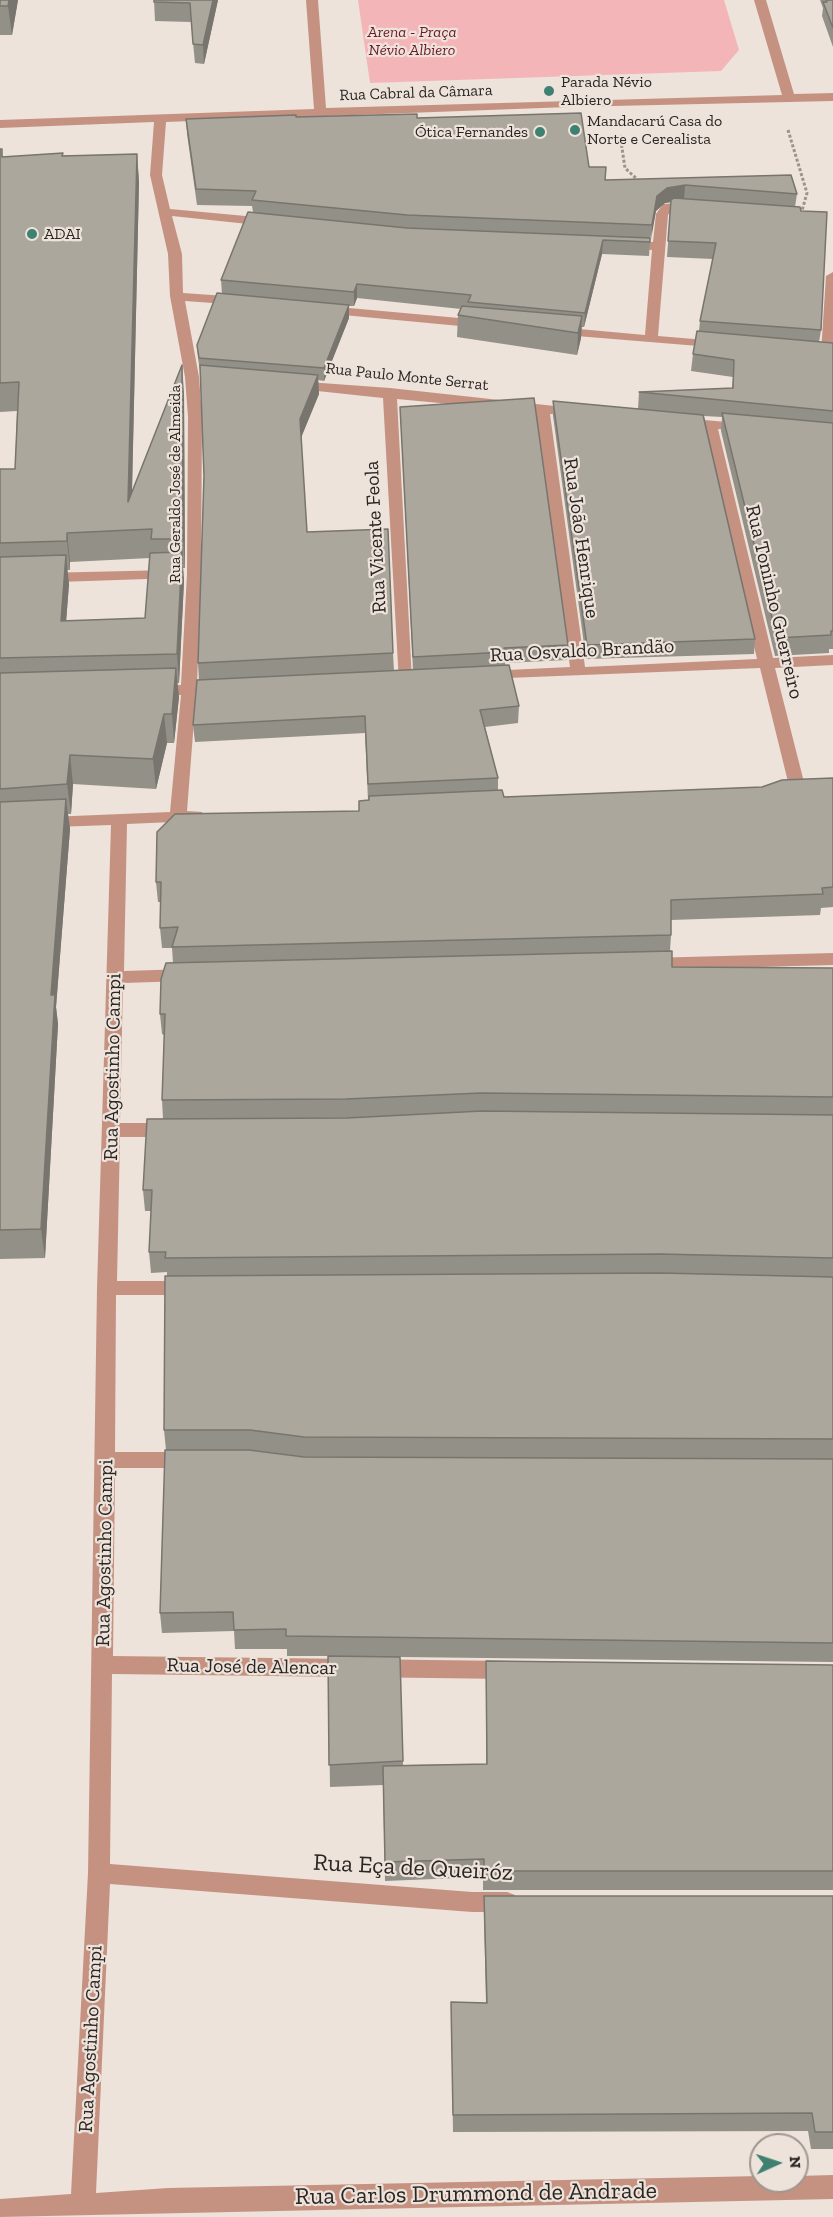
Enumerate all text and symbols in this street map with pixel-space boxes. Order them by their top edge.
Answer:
park label: Arena - Praça Névio Albiero [368,22,456,60]
place label: Parada Névio Albiero [561,72,652,110]
street label: Rua Cabral da Câmara [339,81,493,105]
marker: Parada Névio Albiero [542,84,556,98]
place label: Mandacarú Casa do Norte e Cerealista [587,111,722,149]
place label: Ótica Fernandes [415,122,528,142]
marker: Mandacarú Casa do Norte e Cerealista [568,123,582,137]
marker: Ótica Fernandes [533,125,547,139]
place label: ADAI [44,224,81,244]
marker: ADAI [25,227,39,241]
street label: Rua Paulo Monte Serrat [325,359,489,395]
street label: Rua Geraldo José de Almeida [165,385,185,583]
street label: Rua João Henrique [558,456,604,620]
street label: Rua Vicente Feola [360,460,392,614]
street label: Rua Toninho Guerreiro [740,503,808,701]
street label: Rua Osvaldo Brandão [489,634,675,668]
street label: Rua Agostinho Campi [99,973,127,1161]
street label: Rua Agostinho Campi [91,1459,119,1647]
street label: Rua José de Alencar [166,1654,338,1680]
street label: Rua Eça de Queiróz [312,1848,514,1888]
street label: Rua Agostinho Campi [74,1945,108,2133]
north arrow [749,2133,809,2193]
text: N [786,2156,805,2169]
street label: Rua Carlos Drummond de Andrade [295,2176,657,2212]

